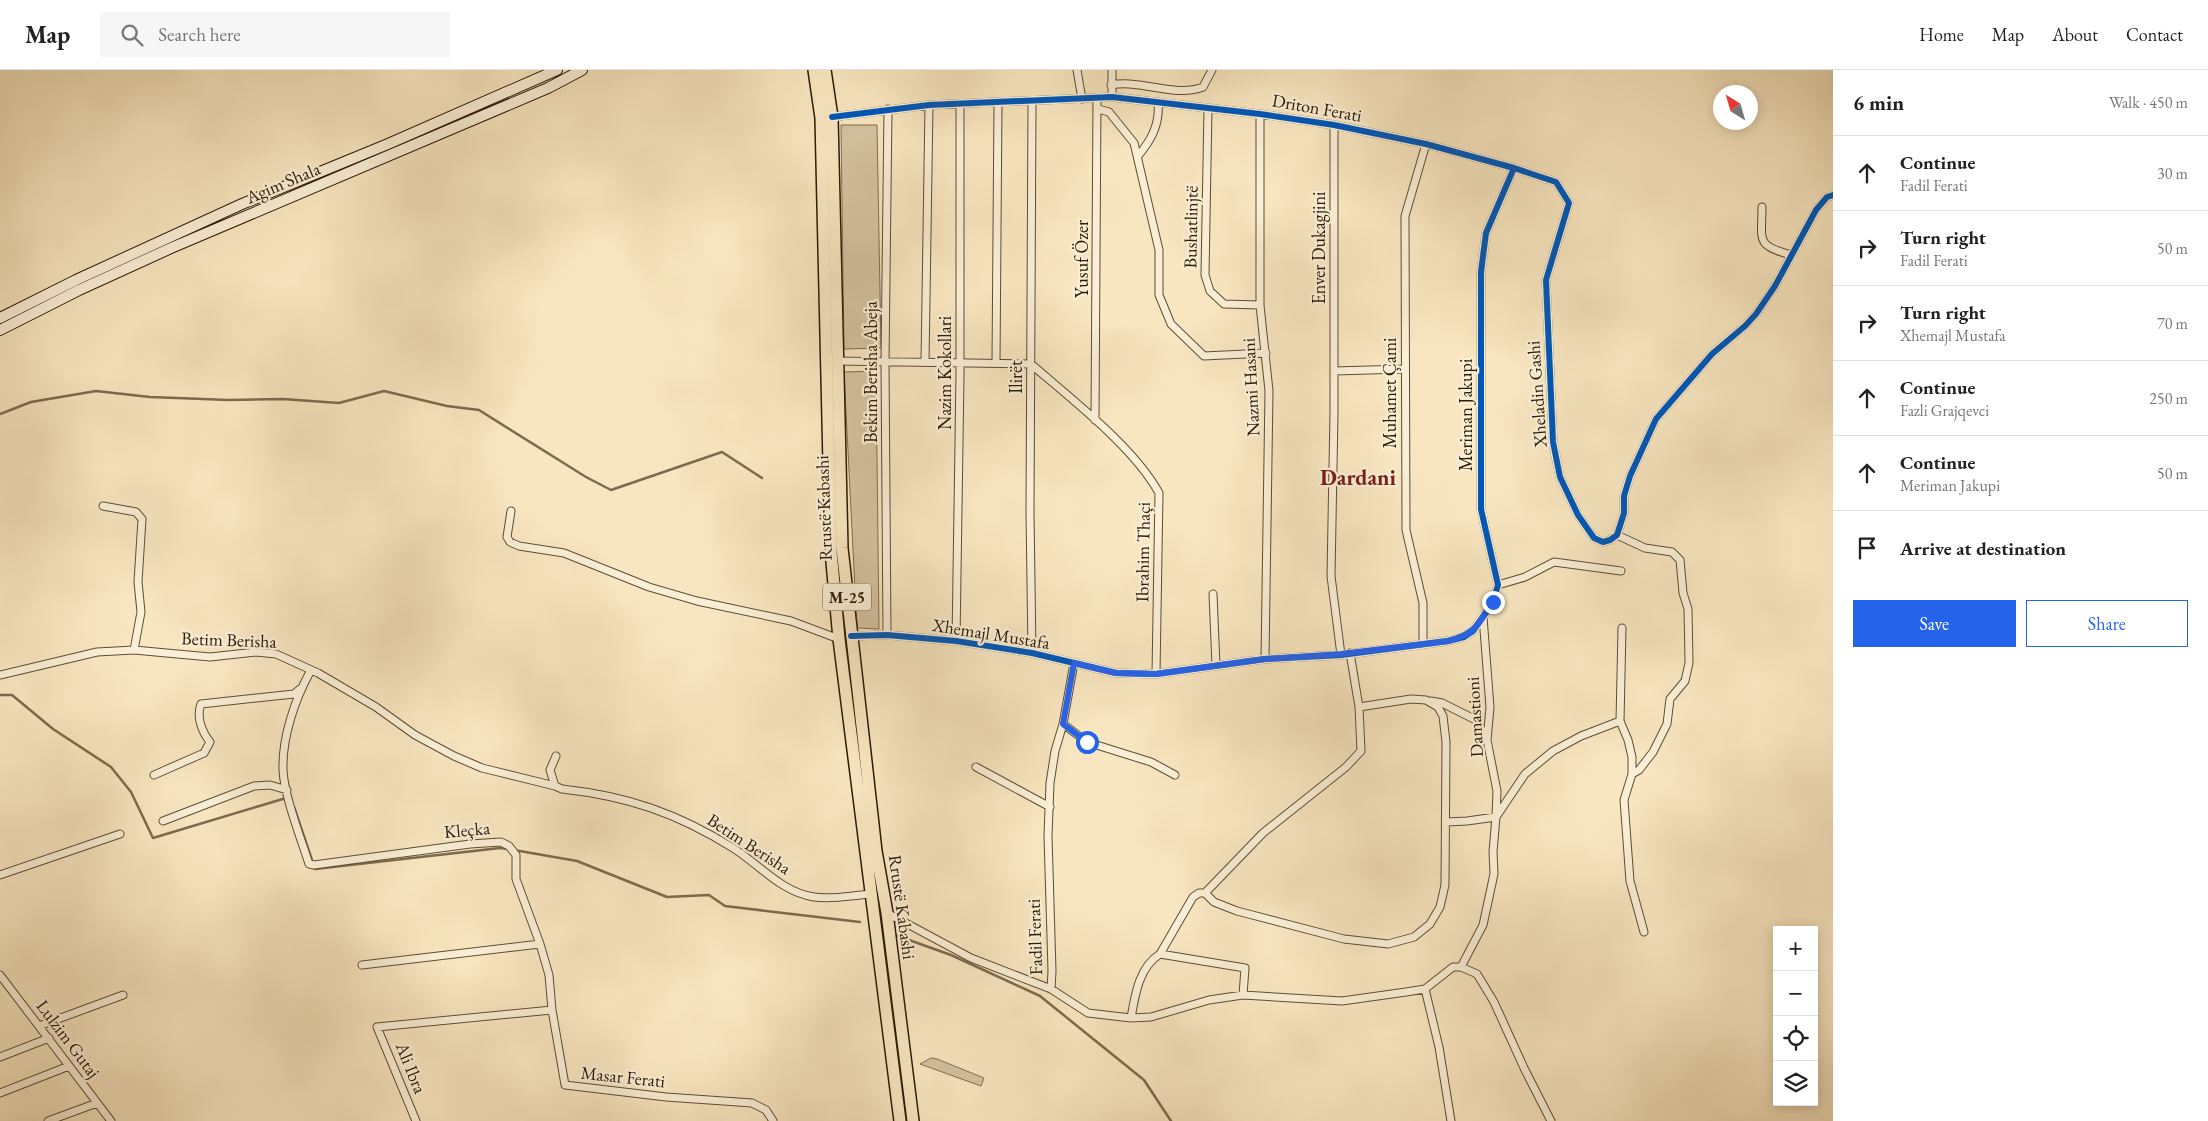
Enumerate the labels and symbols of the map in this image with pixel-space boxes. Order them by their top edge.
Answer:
north arrow [1713,85,1758,130]
street label: Driton Ferati [1270,88,1364,127]
street label: Agim Shala [241,156,324,209]
street label: Bushatlinjtë [1178,185,1203,269]
street label: Enver Dukagjini [1307,191,1330,304]
street label: Yusuf Özer [1070,220,1093,298]
street label: Bekim Berisha Abeja [859,300,882,443]
street label: Nazim Kokollari [933,315,956,430]
street label: Nazmi Hasani [1236,337,1265,437]
street label: Muhamet Çami [1378,337,1401,448]
street label: Xheladin Gashi [1521,339,1552,449]
street label: Meriman Jakupi [1454,358,1477,471]
street label: Ilirët [1004,360,1027,394]
street label: Rrustë Kabashi [810,454,837,561]
district label: Dardani [1320,463,1397,492]
street label: Ibrahim Thaçi [1130,501,1155,602]
road number: M-25 [823,584,871,610]
route end [1482,591,1505,614]
street label: Xhemajl Mustafa [930,613,1052,654]
street label: Betim Berisha [181,626,278,653]
street label: Damastioni [1461,676,1488,758]
route start [1076,731,1099,754]
street label: Betim Berisha [703,808,796,880]
street label: Kleçka [443,816,492,843]
street label: Rrustë Kabashi [884,853,921,961]
street label: Fadil Ferati [1022,898,1047,976]
street label: Lulzim Gutaj [31,995,105,1083]
street label: Ali Ibra [390,1038,432,1098]
street label: Masar Ferati [580,1061,667,1092]

